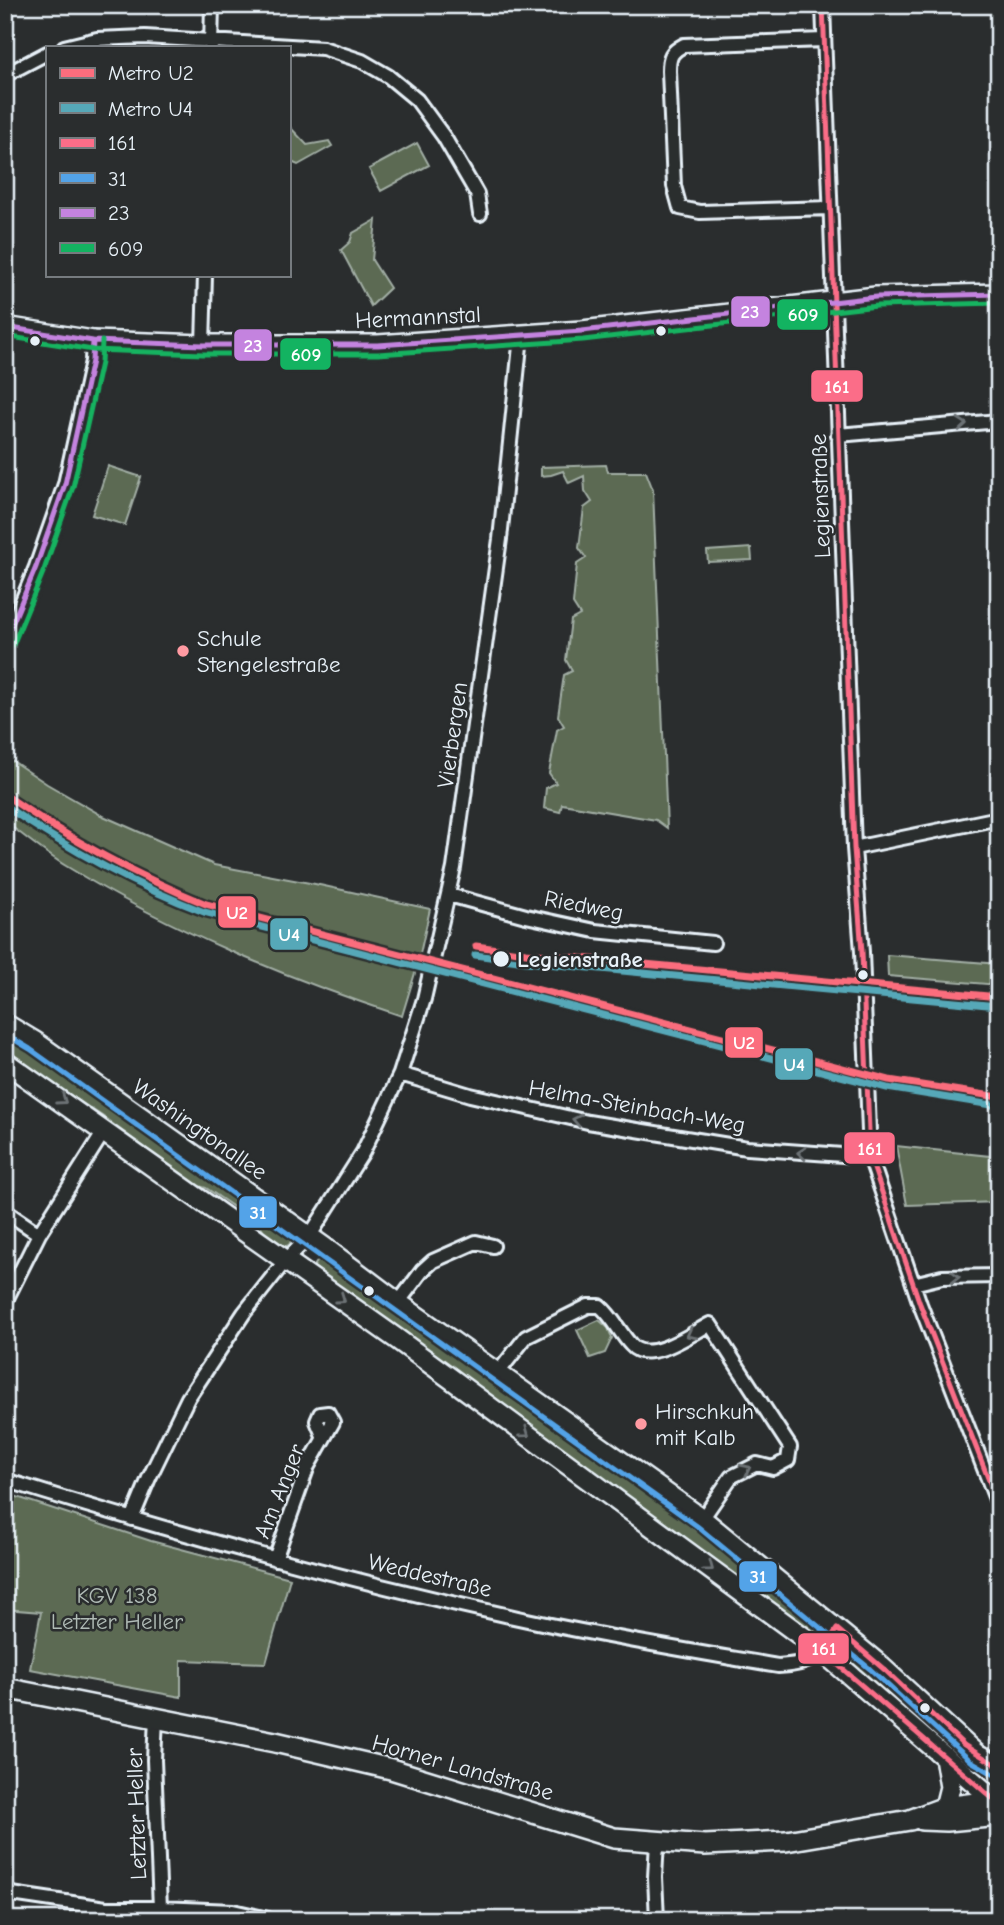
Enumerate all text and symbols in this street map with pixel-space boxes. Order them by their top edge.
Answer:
legend [46,46,290,276]
text: Metro U2 [108,61,194,85]
text: Metro U4 [108,97,193,121]
text: 161 [108,131,136,155]
text: 31 [108,167,127,191]
text: 23 [108,201,130,225]
text: 609 [108,237,143,261]
line badge: 23 [730,295,771,328]
line badge: 609 [776,298,829,331]
street label: Hermannstal [354,301,482,334]
text: 23 [741,301,759,323]
text: 609 [788,304,818,326]
unlabelled marker [654,324,668,338]
line badge: 23 [233,328,273,362]
unlabelled marker [28,334,42,348]
text: 23 [244,335,262,357]
line badge: 609 [279,337,332,371]
text: 609 [291,344,321,366]
line badge: 161 [810,369,864,403]
text: 161 [825,376,849,398]
one-way arrow [957,417,968,432]
street label: Legienstraße [805,433,836,559]
place label: Schule Stengelestraße [197,625,340,678]
marker: Schule Stengelestraße [175,643,191,659]
street label: Vierbergen [432,680,473,790]
street label: Riedweg [542,885,626,926]
line badge: U2 [217,895,257,929]
text: U2 [226,902,248,924]
line badge: U4 [269,917,309,951]
text: U4 [278,924,300,946]
place label: Legienstraße [517,946,643,973]
marker: Legienstraße [491,949,511,969]
unlabelled marker [856,968,870,982]
line badge: U2 [724,1026,764,1059]
text: U2 [733,1032,755,1054]
line badge: U4 [774,1047,814,1081]
text: U4 [783,1054,805,1076]
street label: Washingtonallee [127,1073,272,1186]
street label: Helma-Steinbach-Weg [526,1074,747,1139]
one-way arrow [54,1092,67,1104]
one-way arrow [571,1113,583,1128]
line badge: 161 [843,1131,896,1165]
text: 161 [858,1138,882,1160]
one-way arrow [796,1146,807,1161]
line badge: 31 [238,1195,278,1229]
text: 31 [250,1202,266,1224]
one-way arrow [951,1269,961,1285]
unlabelled marker [362,1284,376,1298]
one-way arrow [333,1291,346,1303]
one-way arrow [686,1326,698,1339]
place label: Hirschkuh mit Kalb [655,1398,754,1451]
marker: Hirschkuh mit Kalb [633,1416,649,1432]
one-way arrow [517,1425,530,1438]
street label: Am Anger [248,1439,311,1542]
one-way arrow [739,1464,751,1478]
street label: Weddestraße [365,1548,494,1603]
one-way arrow [701,1559,714,1571]
line badge: 31 [738,1560,778,1593]
text: 31 [750,1566,766,1588]
park label: KGV 138 Letzter Heller [51,1582,184,1635]
line badge: 161 [797,1632,850,1665]
text: 161 [812,1638,836,1660]
unlabelled marker [918,1701,932,1715]
street label: Horner Landstraße [369,1729,557,1806]
street label: Letzter Heller [121,1747,152,1881]

